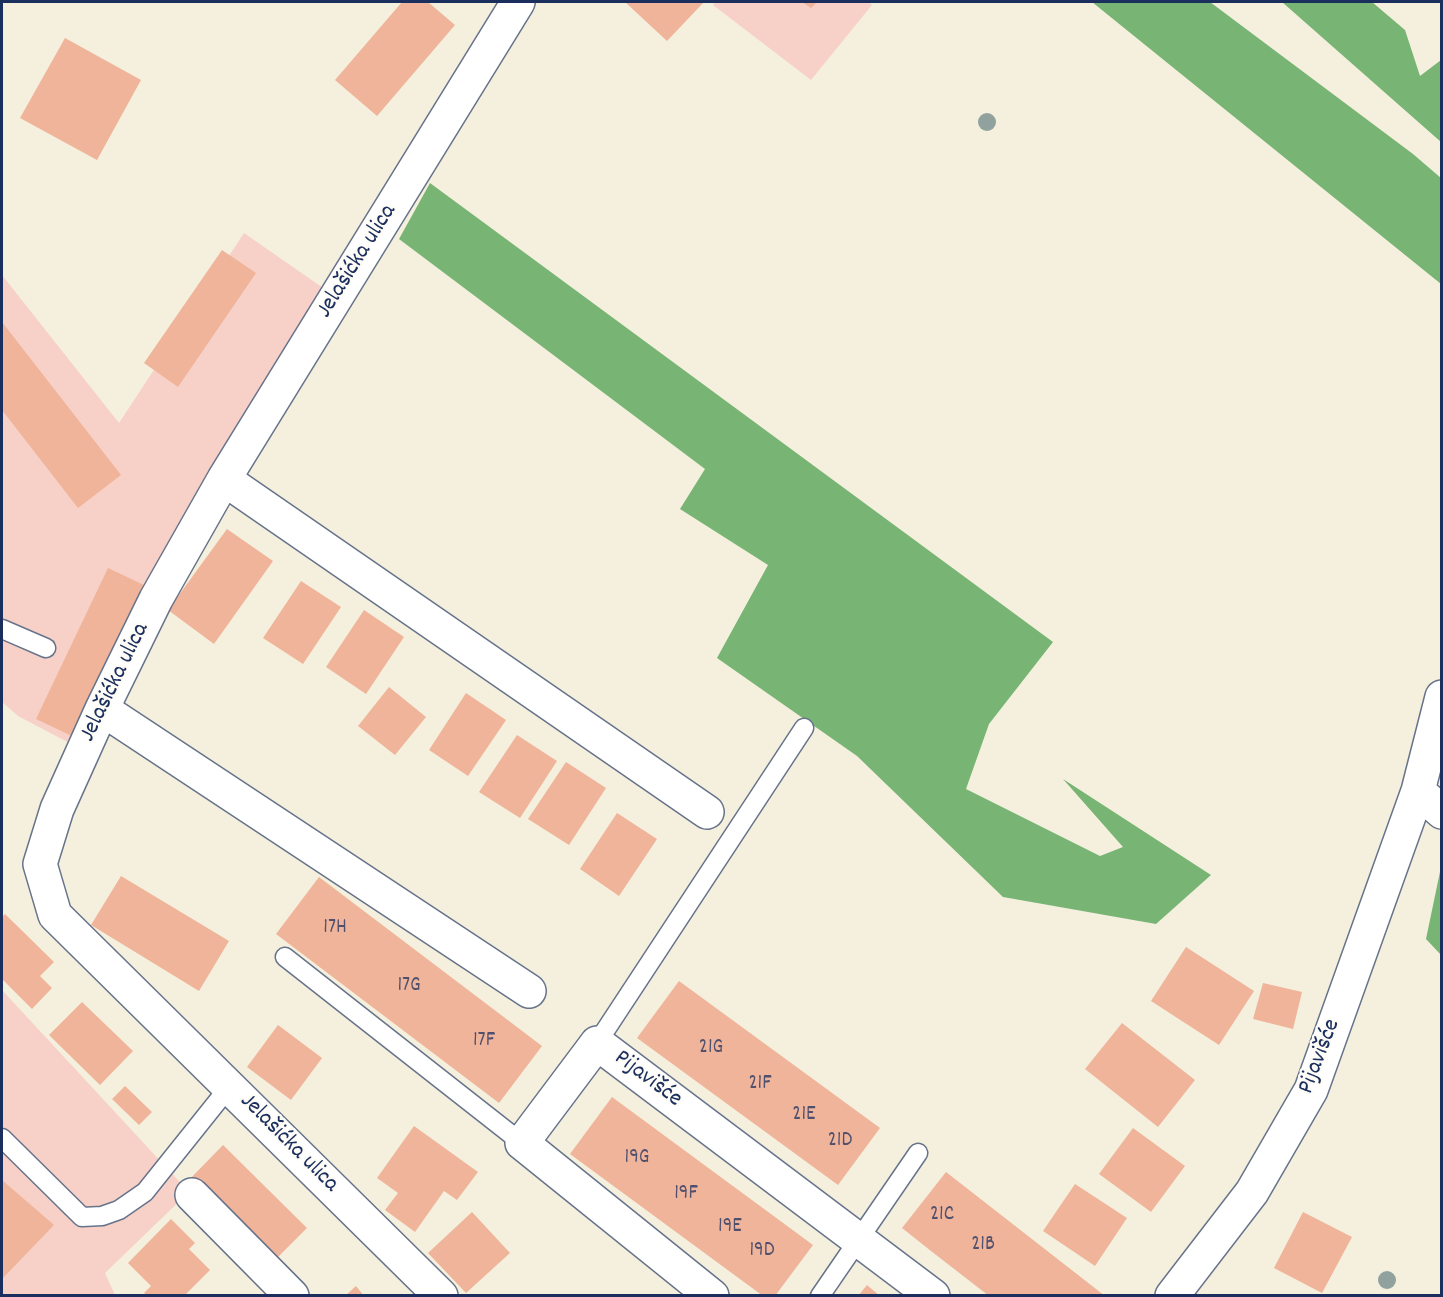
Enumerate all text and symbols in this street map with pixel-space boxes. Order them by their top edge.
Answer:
street label: Jelašićka ulica [312,200,404,324]
street label: Jelašićka ulica [75,619,157,747]
house number: 17H [323,916,347,942]
house number: 17G [397,974,421,1000]
street label: Pijavišće [1294,1016,1348,1098]
house number: 17F [473,1029,495,1055]
house number: 21G [699,1036,723,1062]
street label: Pijavišće [607,1045,687,1115]
house number: 21F [748,1072,772,1098]
street label: Jelašićka ulica [232,1088,344,1200]
house number: 21E [792,1103,816,1129]
house number: 21D [828,1129,852,1155]
house number: 19G [625,1146,649,1172]
house number: 19F [674,1182,698,1208]
house number: 21C [930,1203,954,1229]
house number: 19E [718,1215,742,1241]
house number: 21B [971,1233,995,1259]
house number: 19D [749,1239,775,1265]

